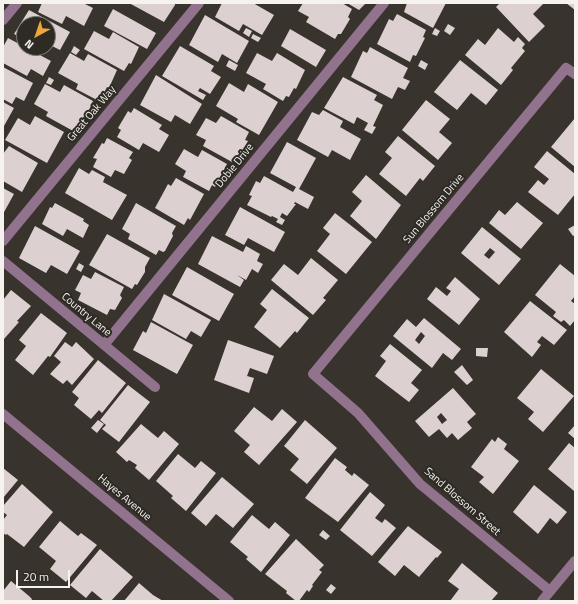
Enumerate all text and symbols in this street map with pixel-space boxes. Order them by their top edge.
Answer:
north arrow [16,16,56,56]
text: N [21,36,37,53]
street label: Great Oak Way [65,83,119,145]
street label: Dobie Drive [213,141,257,191]
street label: Sun Blossom Drive [401,171,467,247]
street label: Country Lane [58,290,114,340]
street label: Sand Blossom Street [421,465,503,539]
street label: Hayes Avenue [95,472,153,524]
scale bar [18,562,72,588]
text: 20 m [23,567,49,586]

